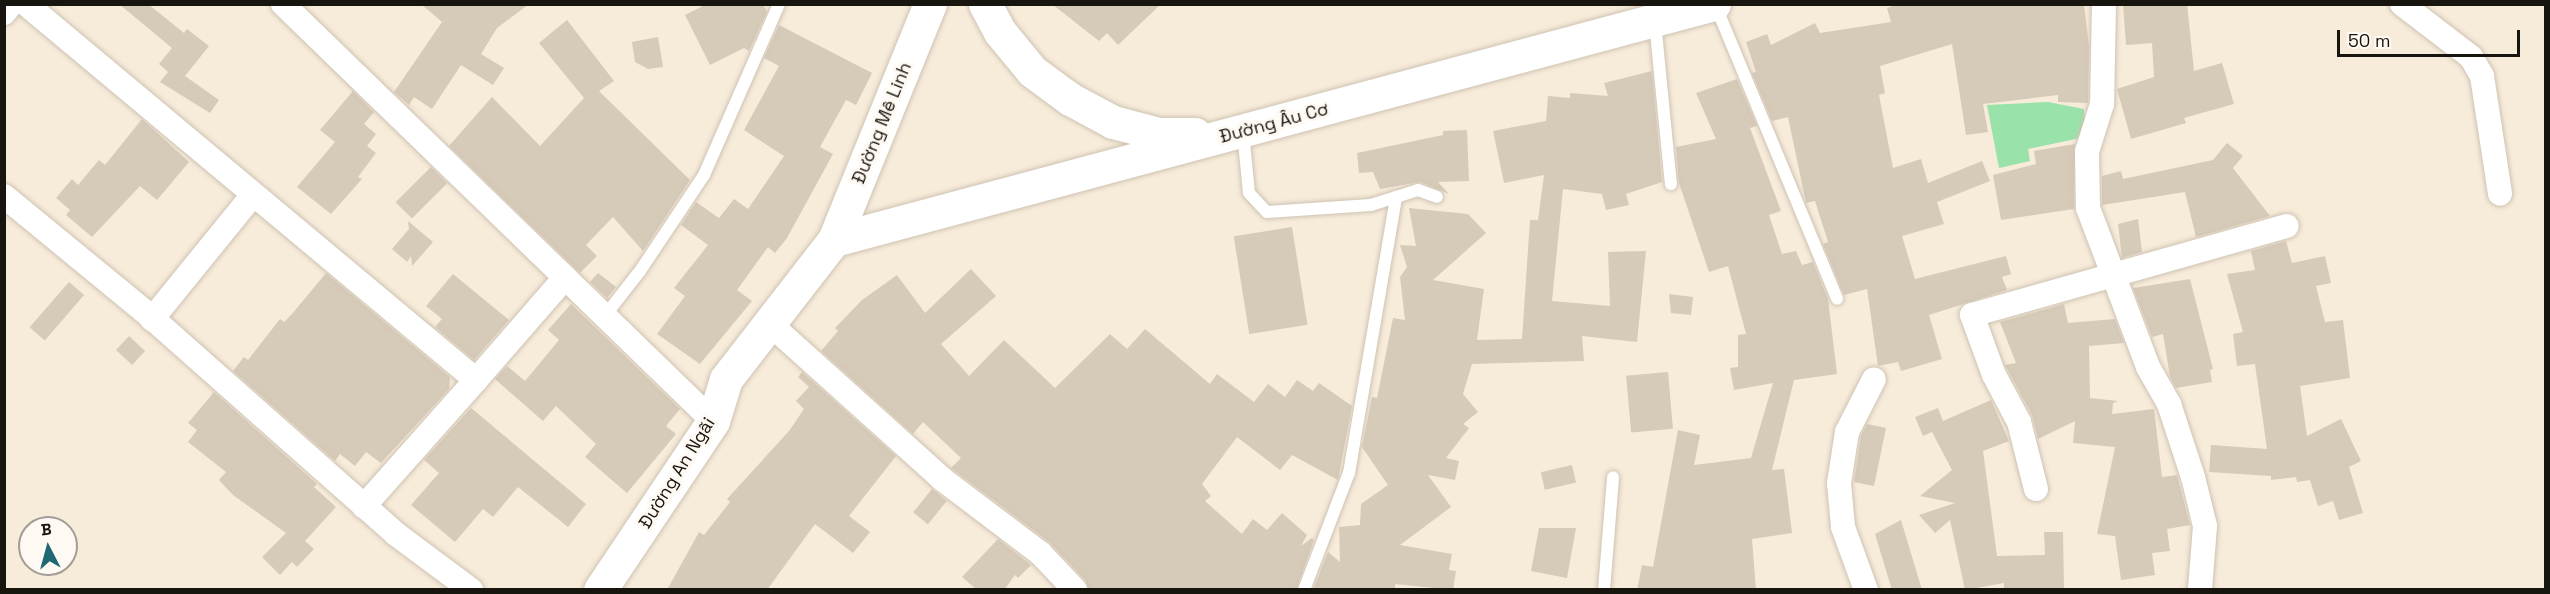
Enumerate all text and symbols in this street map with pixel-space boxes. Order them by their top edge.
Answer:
scale bar [2340,18,2523,56]
text: 50 m [2348,29,2390,52]
street label: Đường Mê Linh [848,59,916,187]
street label: Đường Âu Cơ [1217,98,1331,148]
street label: Đường An Ngãi [634,413,720,533]
north arrow [18,516,78,576]
text: B [40,519,53,541]

